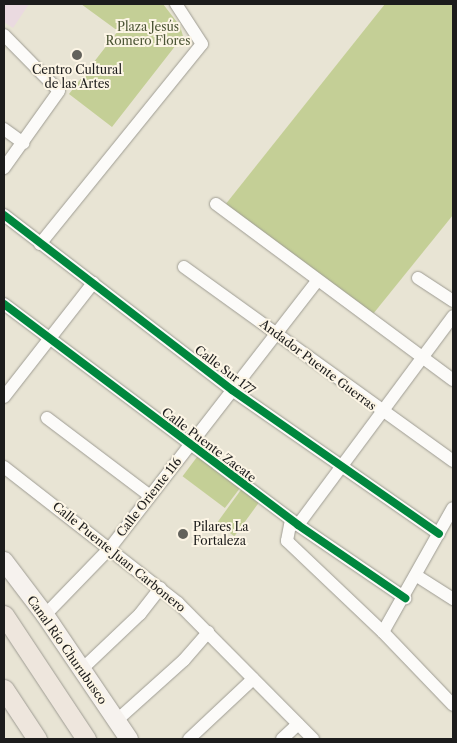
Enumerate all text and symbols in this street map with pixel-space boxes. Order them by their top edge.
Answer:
park label: Plaza Jesús Romero Flores [106,20,190,48]
marker: Centro Cultural de las Artes [71,49,83,61]
place label: Centro Cultural de las Artes [32,63,122,91]
street label: Andador Puente Guerras [257,317,379,413]
street label: Calle Sur 177 [192,342,258,398]
street label: Calle Puente Zacate [159,405,259,485]
street label: Calle Oriente 116 [114,454,184,540]
street label: Calle Puente Juan Carbonero [50,499,188,615]
place label: Pilares La Fortaleza [193,520,249,548]
marker: Pilares La Fortaleza [177,528,189,540]
street label: Canal Río Churubusco [24,593,110,707]

